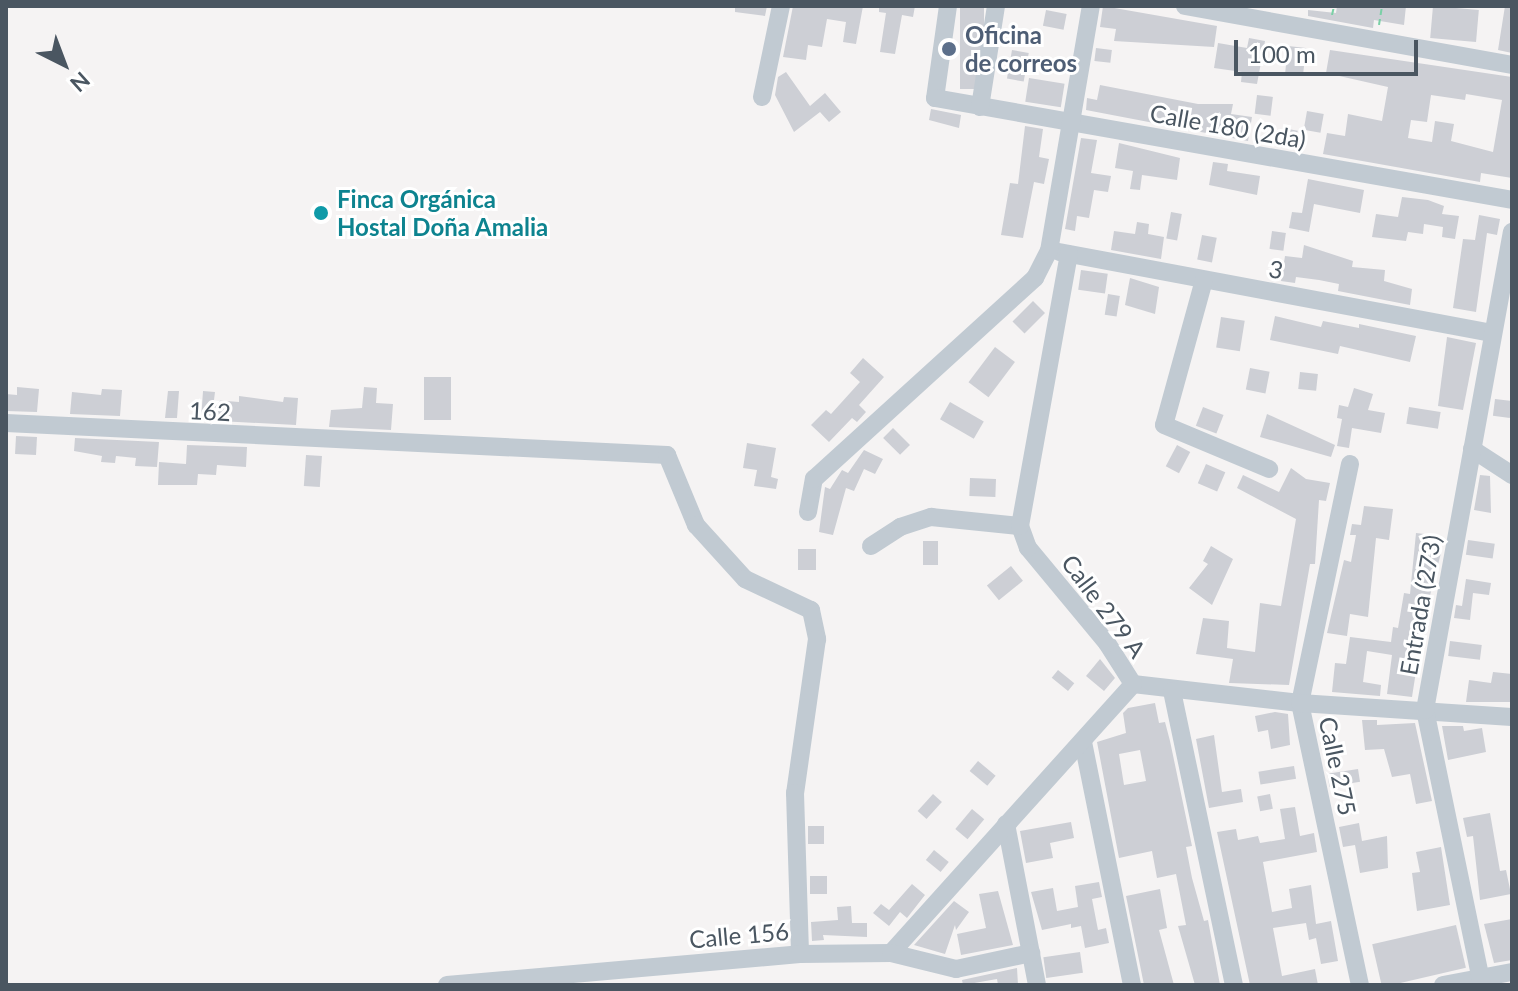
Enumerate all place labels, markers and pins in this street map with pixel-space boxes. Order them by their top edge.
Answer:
place label: Oficina de correos [965,21,1077,77]
marker: Oficina de correos [940,40,958,58]
place label: Finca Orgánica Hostal Doña Amalia [337,185,549,241]
marker: Finca Orgánica Hostal Doña Amalia [312,204,330,222]

